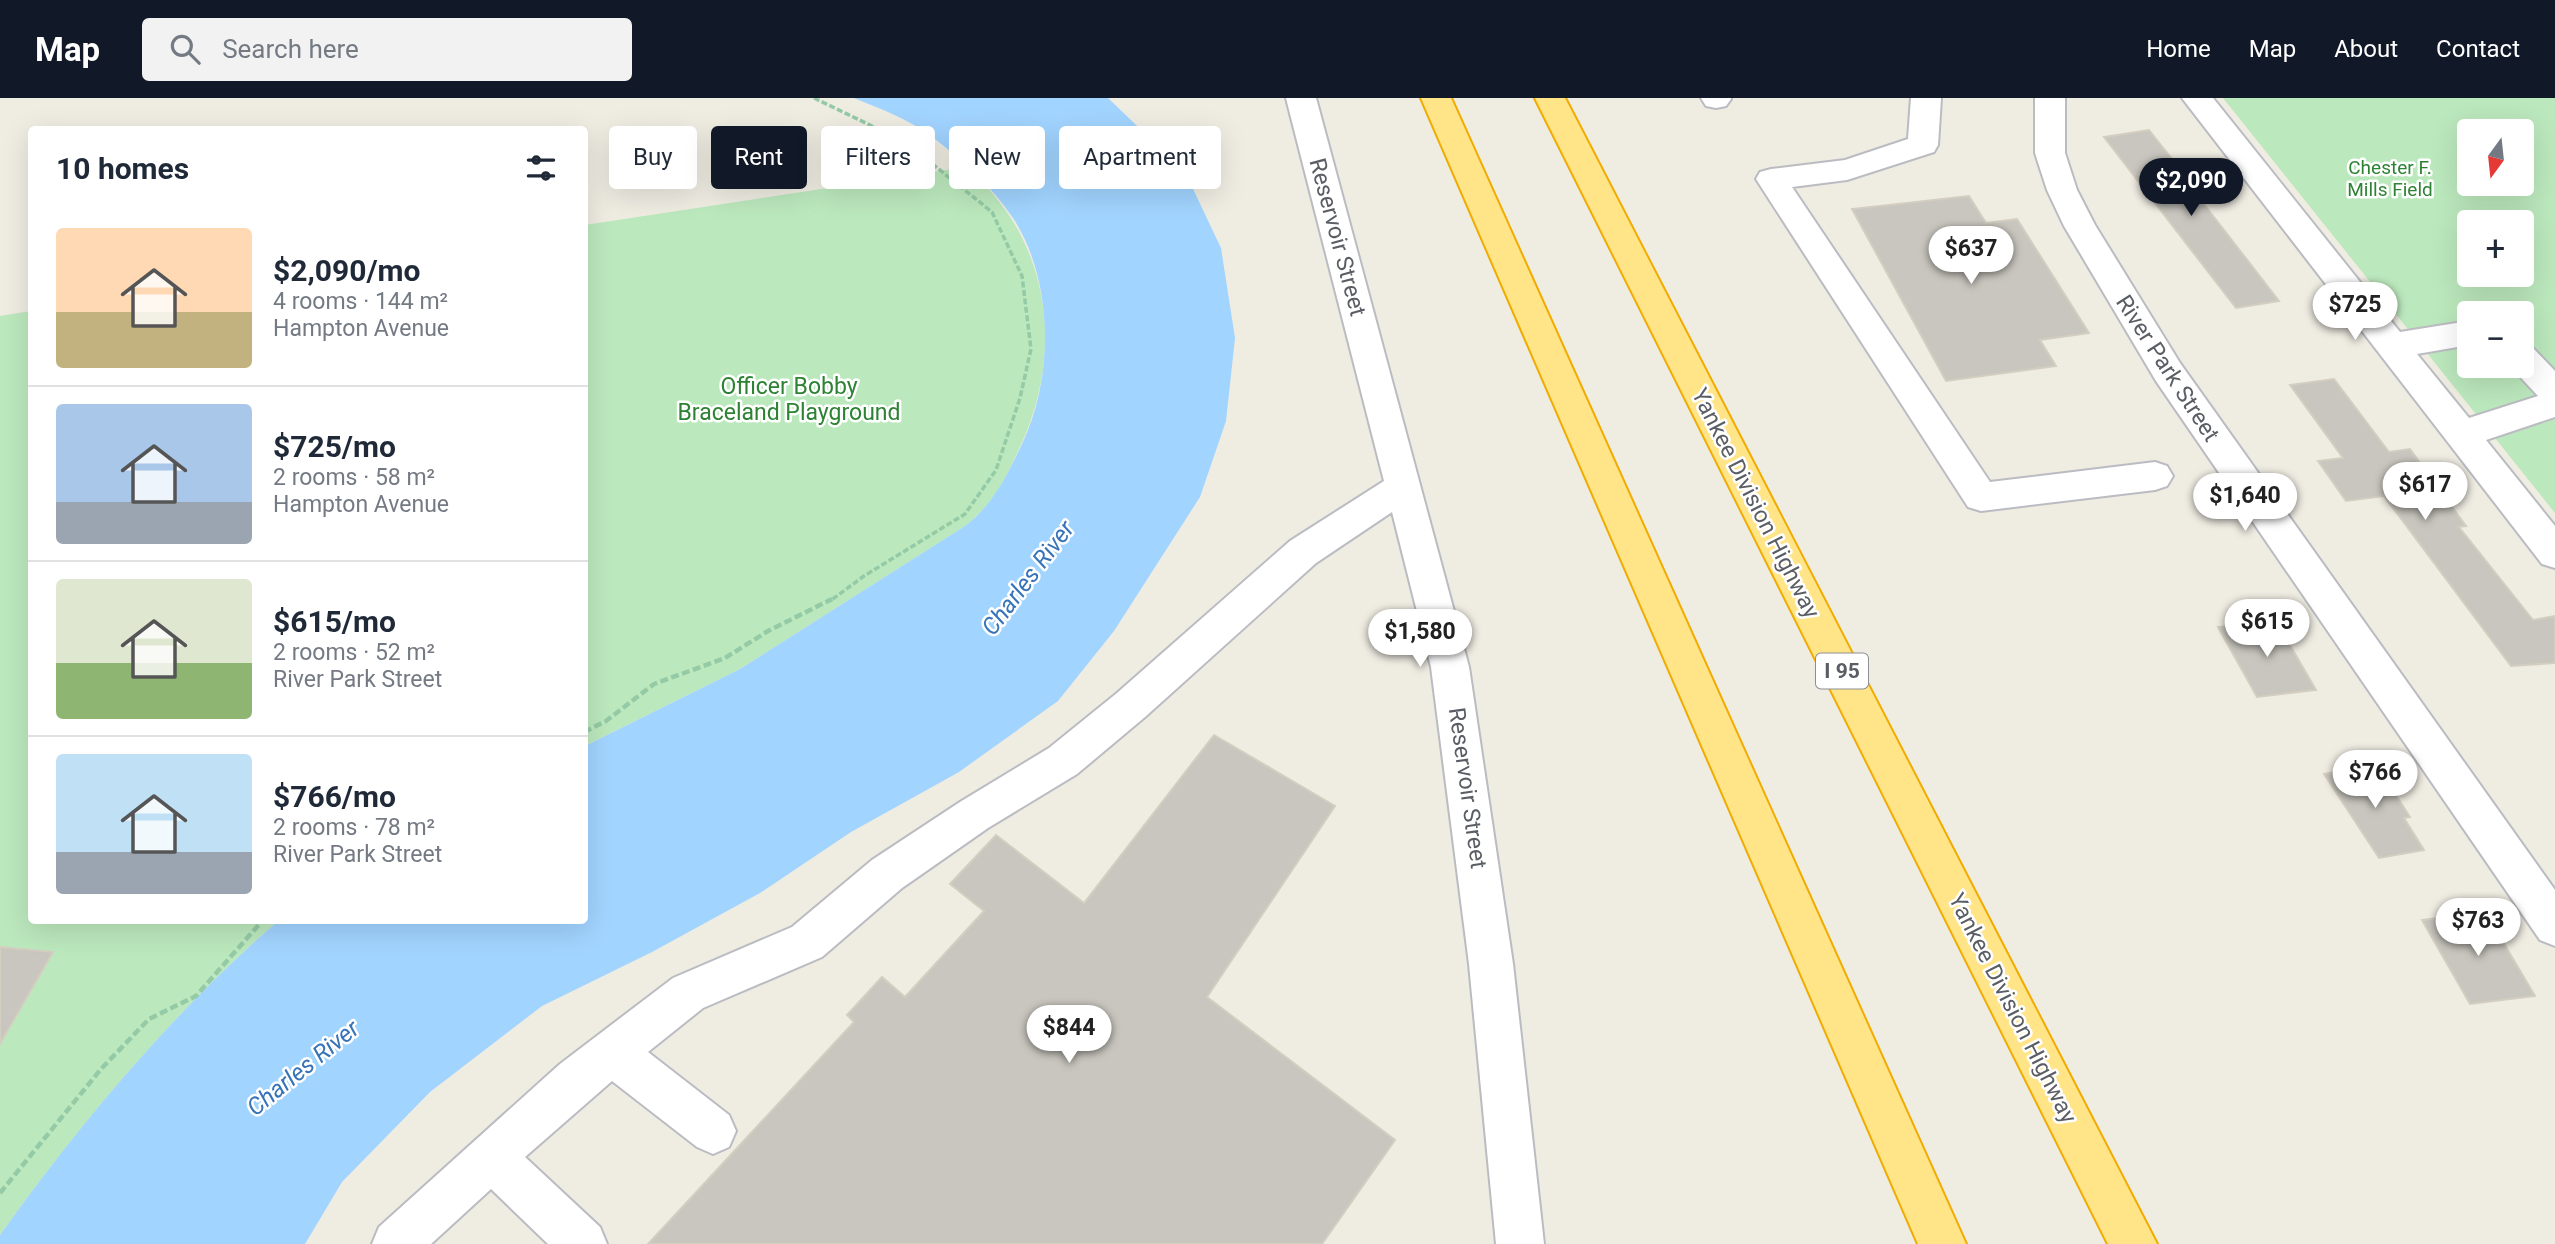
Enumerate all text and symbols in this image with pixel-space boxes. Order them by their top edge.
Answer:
search box [142,18,632,81]
text: Map [35,30,100,69]
icon: search [166,30,204,68]
text: Search here [222,34,359,64]
text: Home [2146,35,2211,63]
text: Map [2249,35,2296,63]
text: About [2334,35,2398,63]
text: Contact [2436,35,2520,63]
north arrow [2457,119,2534,196]
map controls [2457,119,2534,378]
chip: Buy [609,126,697,189]
chip: Rent [711,126,807,189]
chip: Filters [821,126,935,189]
chip: New [949,126,1045,189]
chip: Apartment [1059,126,1221,189]
icon: filters [522,149,560,187]
text: 10 homes [56,151,189,186]
street label: Reservoir Street [1303,155,1372,319]
park label: Chester F. Mills Field [2347,156,2433,201]
pin: $2,090 [2134,158,2248,218]
text: $2,090 [2155,167,2227,194]
button: + [2457,210,2534,287]
pin: $637 [1930,226,2012,286]
text: $637 [1945,235,1997,262]
text: $2,090/mo [273,253,421,288]
icon: home [112,256,196,340]
pin: $725 [2314,282,2396,342]
text: 4 rooms · 144 m² [273,288,448,315]
street label: River Park Street [2110,290,2225,447]
text: $725 [2329,291,2381,318]
button: − [2457,301,2534,378]
text: Hampton Avenue [273,315,449,342]
park label: Officer Bobby Braceland Playground [677,373,901,426]
street label: Yankee Division Highway [1686,384,1825,623]
text: $725/mo [273,429,396,464]
icon: home [112,432,196,516]
pin: $617 [2384,462,2466,522]
text: 2 rooms · 58 m² [273,464,435,491]
text: $617 [2399,471,2451,498]
pin: $1,640 [2188,474,2302,533]
text: $1,640 [2209,482,2281,509]
text: Hampton Avenue [273,491,449,518]
water label: Charles River [976,514,1081,641]
pin: $615 [2226,600,2308,659]
text: $615/mo [273,604,396,639]
icon: home [112,607,196,691]
text: $615 [2241,608,2293,635]
pin: $1,580 [1363,610,1477,669]
text: $1,580 [1384,618,1456,645]
text: 2 rooms · 52 m² [273,639,435,666]
road number: I 95 [1816,654,1868,688]
text: River Park Street [273,666,442,693]
street label: Reservoir Street [1443,706,1492,870]
pin: $766 [2334,750,2416,810]
text: $766 [2349,759,2401,786]
text: $766/mo [273,779,396,814]
icon: home [112,782,196,866]
text: 2 rooms · 78 m² [273,814,435,841]
text: River Park Street [273,841,442,868]
street label: Yankee Division Highway [1943,889,2082,1128]
pin: $763 [2437,898,2519,958]
text: $763 [2452,907,2504,934]
pin: $844 [1028,1006,1110,1065]
water label: Charles River [241,1014,365,1122]
text: $844 [1043,1014,1095,1041]

